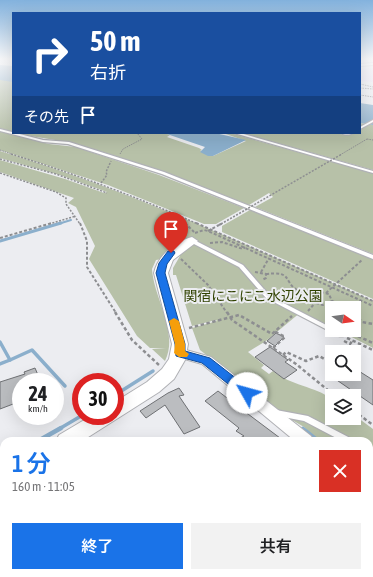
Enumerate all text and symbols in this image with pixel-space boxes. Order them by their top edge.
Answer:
text: 50 m [90,25,140,57]
icon: right [24,28,76,80]
text: 右折 [90,62,126,83]
icon: arrive [77,104,99,126]
text: その先 [24,108,69,125]
pin [154,212,188,253]
icon: arrive [160,218,182,240]
park label: 関宿にこにこ水辺公園 [183,288,323,304]
north arrow [325,301,361,337]
map controls [325,301,361,425]
button: search [325,345,361,381]
position arrow [226,372,268,414]
speed limit sign: 30 [72,373,124,425]
text: 24 [29,382,47,405]
button: layers [325,389,361,425]
text: km/h [28,403,48,414]
text: 1 分 [12,450,51,477]
button: close [319,450,361,492]
text: 160 m · 11:05 [12,479,75,494]
button: 終了 [12,523,183,569]
button: 共有 [191,523,361,569]

